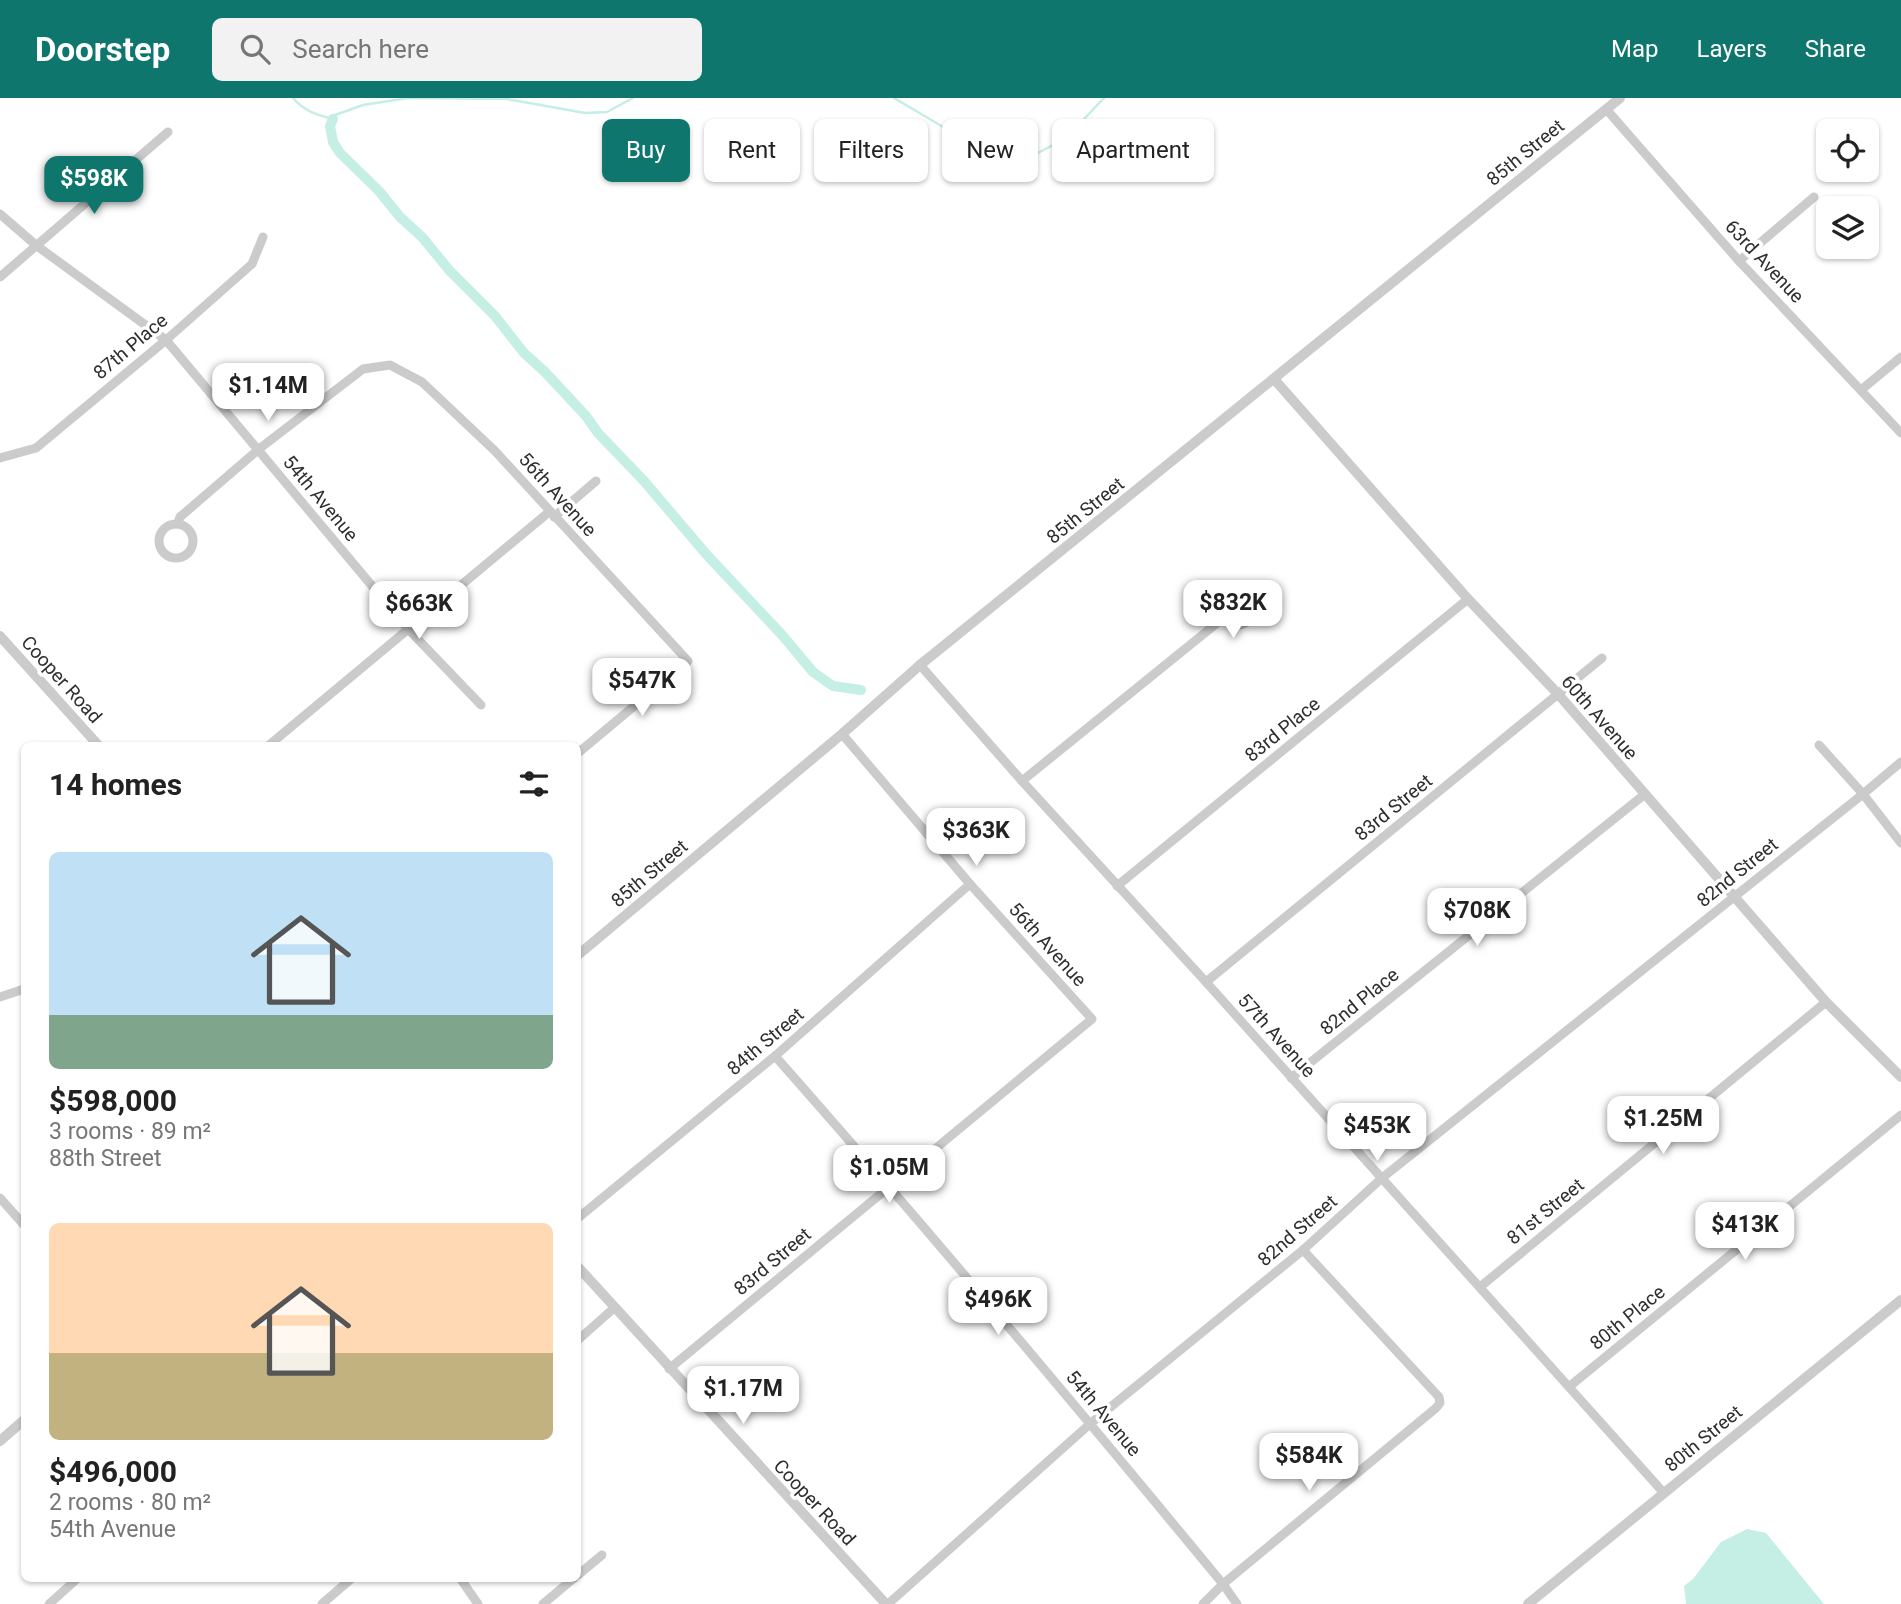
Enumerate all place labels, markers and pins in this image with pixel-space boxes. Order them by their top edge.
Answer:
pin: $598K [45,156,143,216]
pin: $1.14M [211,364,325,423]
pin: $832K [1184,580,1282,640]
pin: $663K [370,582,468,641]
pin: $547K [593,658,691,718]
pin: $363K [927,808,1025,868]
pin: $708K [1428,888,1526,948]
pin: $1.25M [1606,1096,1720,1156]
pin: $453K [1328,1104,1426,1163]
pin: $1.05M [832,1146,946,1205]
pin: $413K [1696,1202,1794,1262]
pin: $496K [949,1278,1047,1337]
pin: $1.17M [686,1366,800,1426]
pin: $584K [1260,1434,1358,1493]

